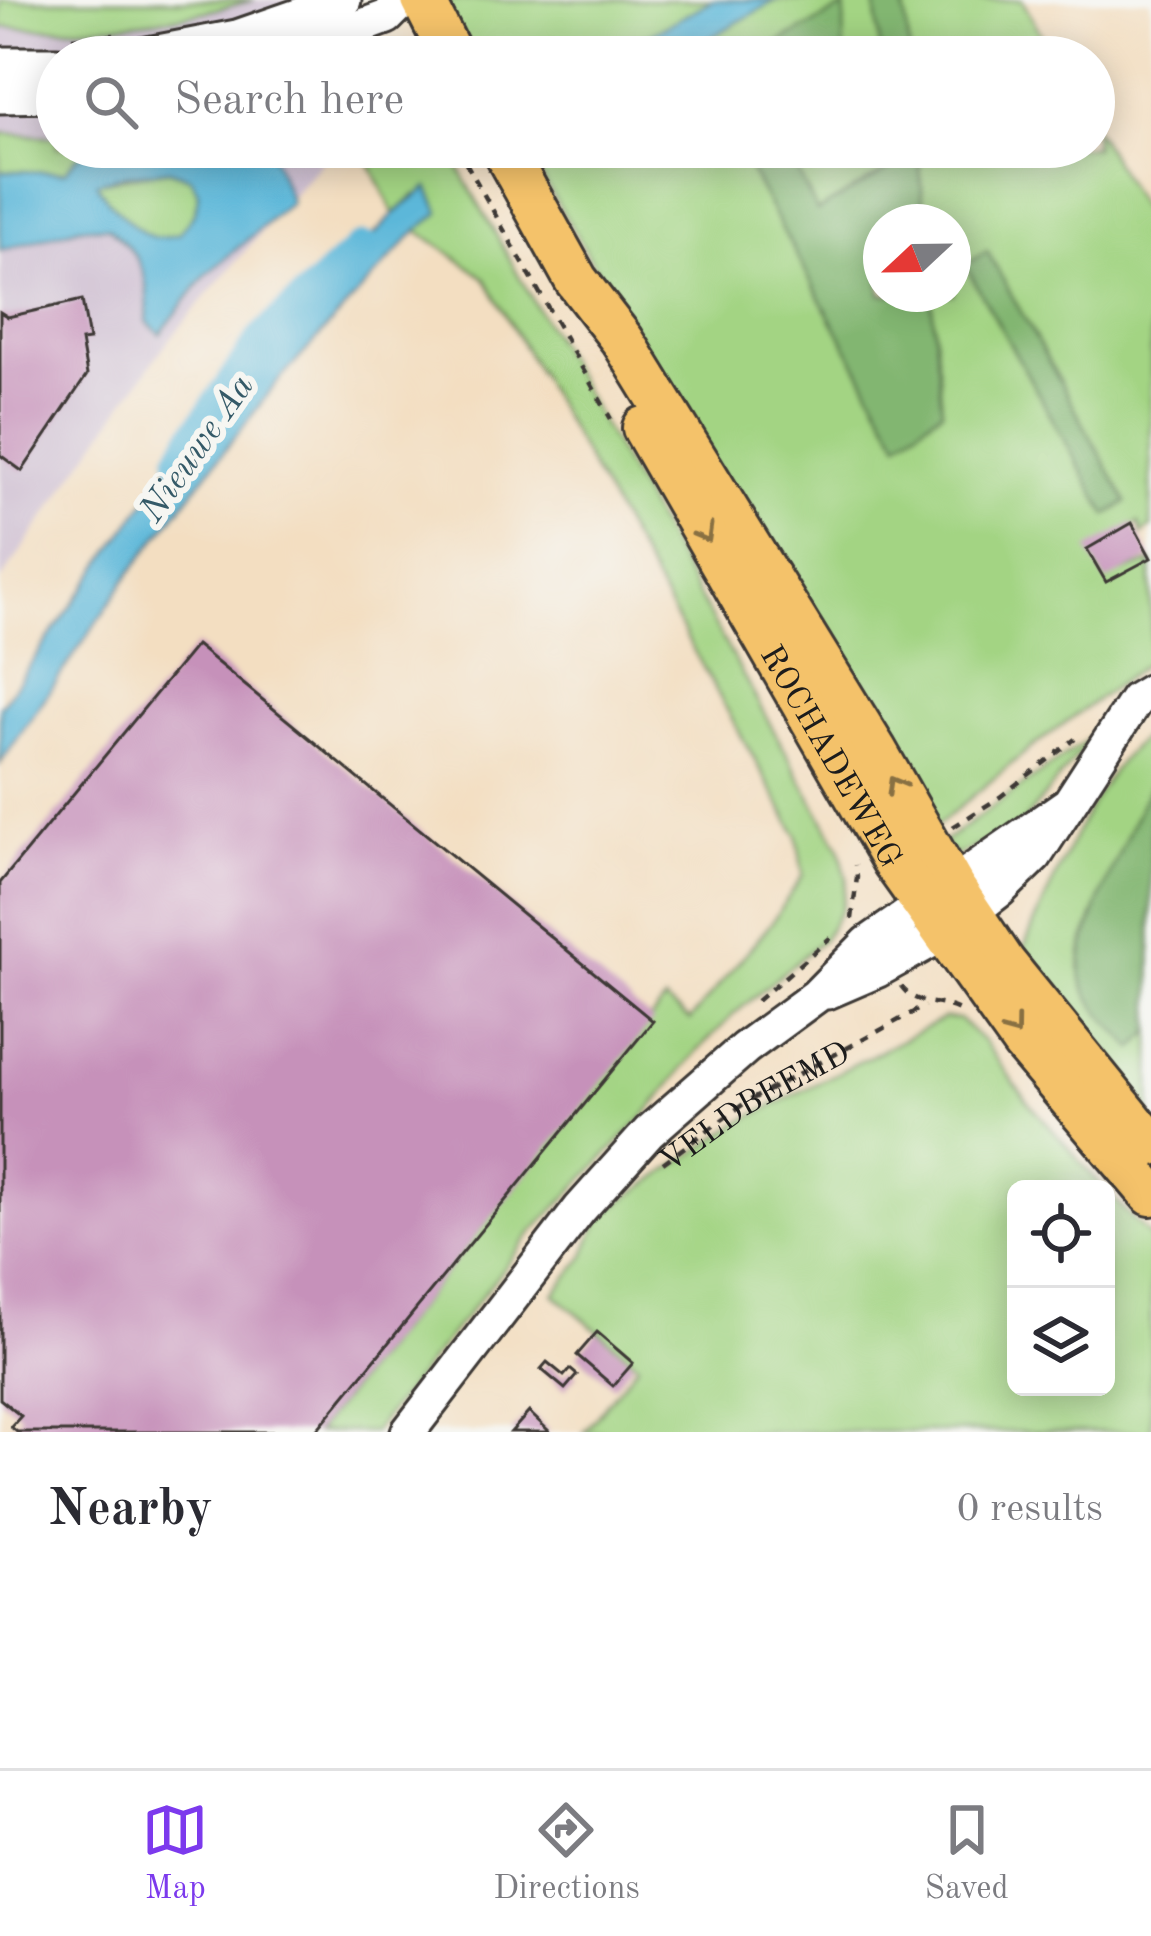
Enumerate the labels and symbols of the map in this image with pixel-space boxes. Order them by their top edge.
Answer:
north arrow [863,204,971,312]
water label: Nieuwe Aa [134,369,262,530]
one-way arrow [690,521,713,542]
street label: ROCHADEWEG [753,641,906,874]
one-way arrow [887,776,910,798]
one-way arrow [998,1015,1020,1036]
street label: VELDBEEMD [655,1037,856,1180]

